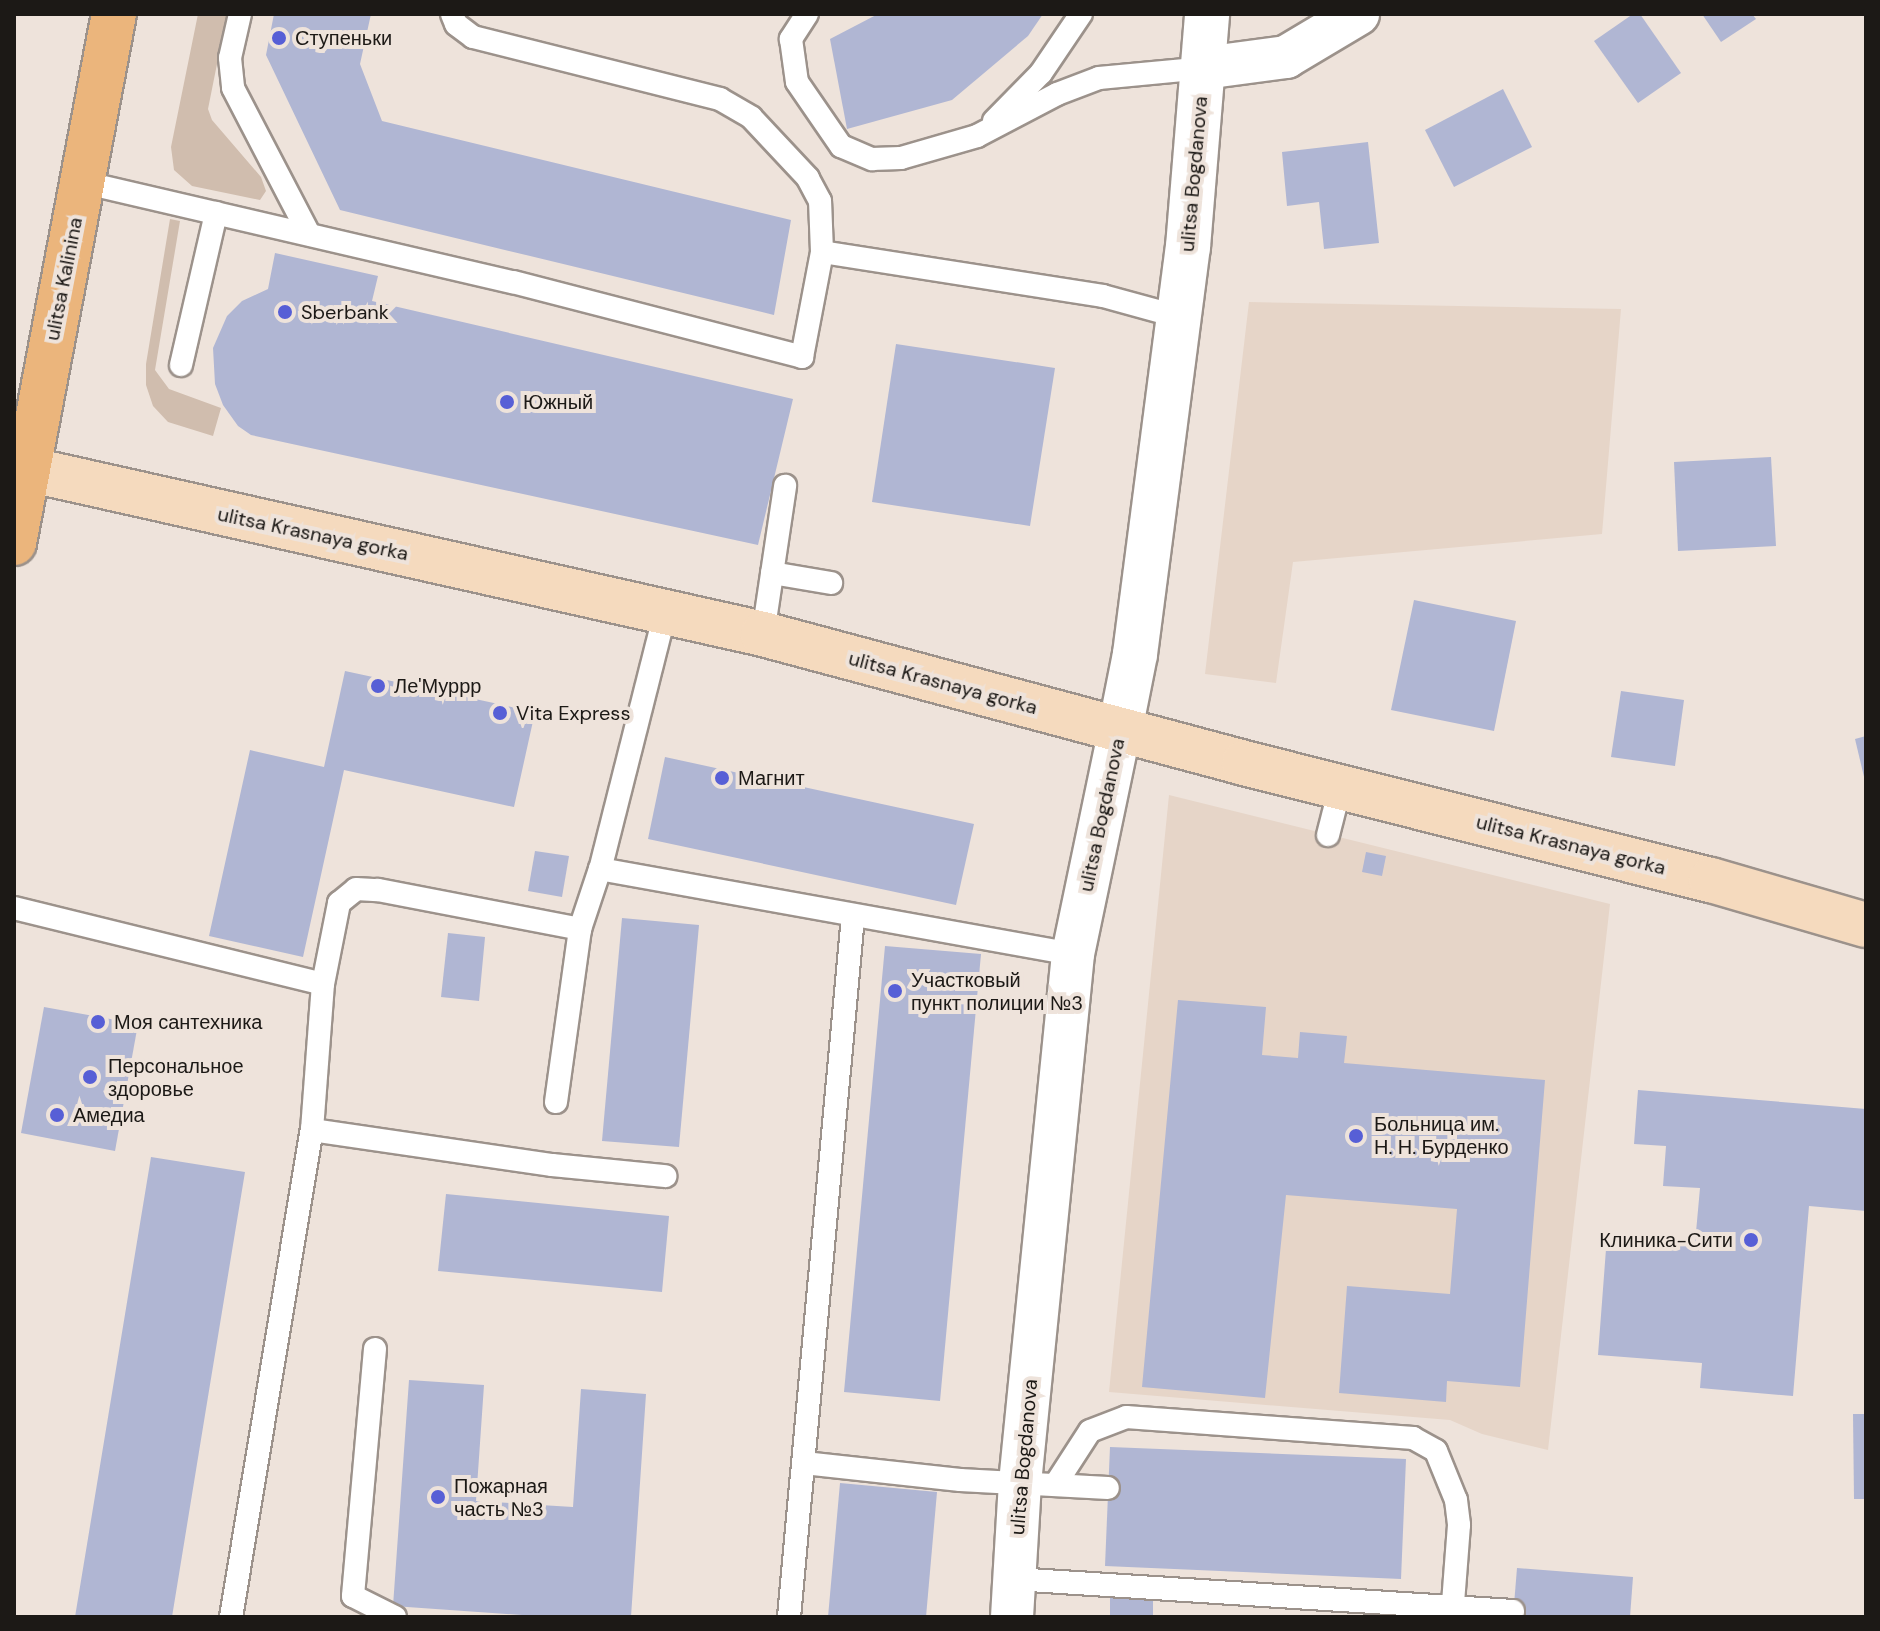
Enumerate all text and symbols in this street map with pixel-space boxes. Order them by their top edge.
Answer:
place label: Ступеньки [295,26,392,50]
marker: Ступеньки [270,29,288,47]
street label: ulitsa Bogdanova [1175,95,1213,253]
street label: ulitsa Kalinina [40,215,88,343]
place label: Sberbank [301,300,389,324]
marker: Sberbank [276,303,294,321]
place label: Южный [523,390,593,414]
marker: Южный [498,393,516,411]
street label: ulitsa Krasnaya gorka [215,502,411,566]
street label: ulitsa Krasnaya gorka [846,646,1040,720]
place label: Ле'Муррр [394,674,481,698]
marker: Ле'Муррр [369,677,387,695]
place label: Vita Express [516,701,630,725]
marker: Vita Express [491,704,509,722]
street label: ulitsa Bogdanova [1074,736,1130,894]
place label: Магнит [738,766,805,790]
marker: Магнит [713,769,731,787]
street label: ulitsa Krasnaya gorka [1474,810,1668,880]
place label: Участковый пункт полиции №3 [911,968,1083,1015]
marker: Участковый пункт полиции №3 [886,982,904,1000]
place label: Моя сантехника [114,1010,262,1034]
marker: Моя сантехника [89,1013,107,1031]
place label: Персональное здоровье [108,1054,244,1101]
marker: Персональное здоровье [79,1066,101,1088]
place label: Амедиа [73,1103,145,1127]
marker: Амедиа [48,1106,66,1124]
place label: Больница им. Н. Н. Бурденко [1374,1112,1509,1159]
marker: Больница им. Н. Н. Бурденко [1345,1125,1367,1147]
place label: Клиника-Сити [1599,1228,1733,1252]
marker: Клиника-Сити [1740,1229,1762,1251]
street label: ulitsa Bogdanova [1005,1378,1043,1536]
place label: Пожарная часть №3 [454,1474,548,1521]
marker: Пожарная часть №3 [429,1488,447,1506]

